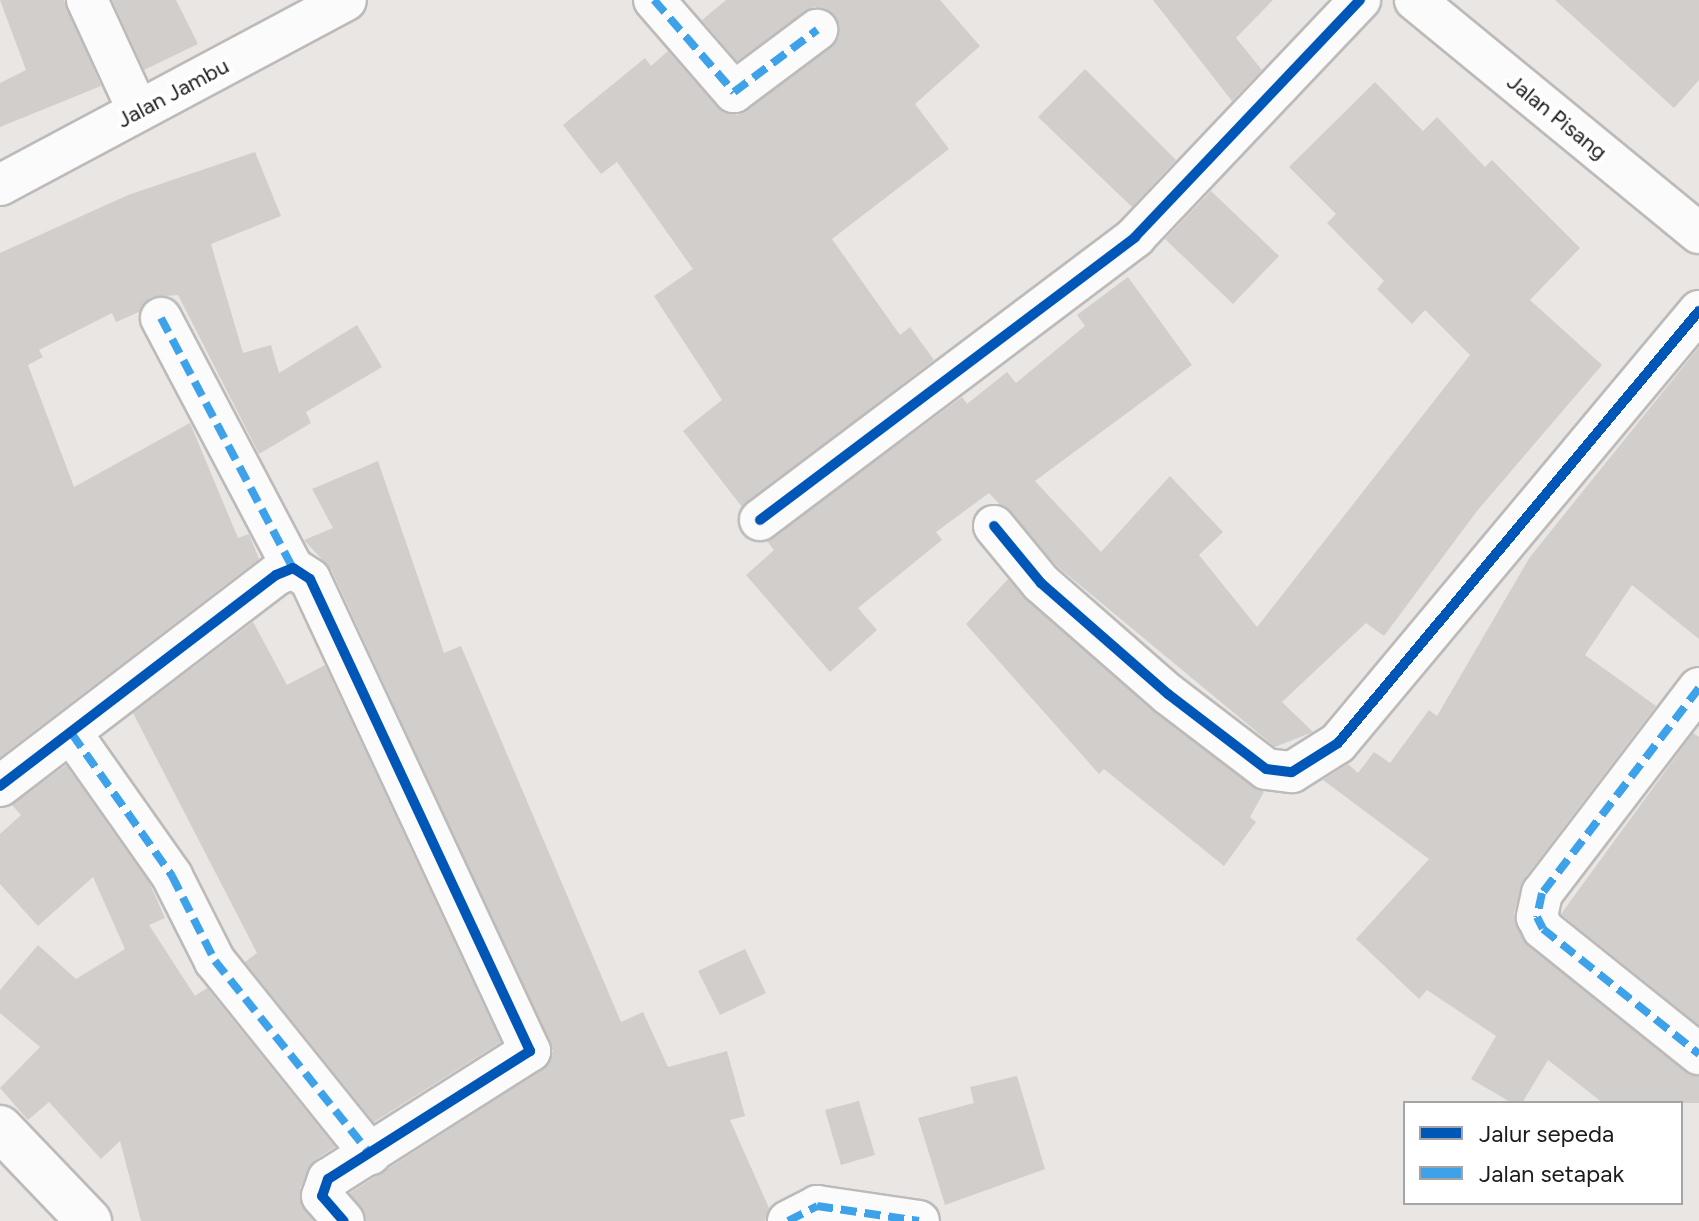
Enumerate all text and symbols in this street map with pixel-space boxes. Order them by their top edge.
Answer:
street label: Jalan Jambu [113,53,233,133]
street label: Jalan Pisang [1502,69,1612,165]
legend [1403,1101,1683,1205]
text: Jalur sepeda [1479,1119,1614,1148]
text: Jalan setapak [1479,1159,1624,1188]

